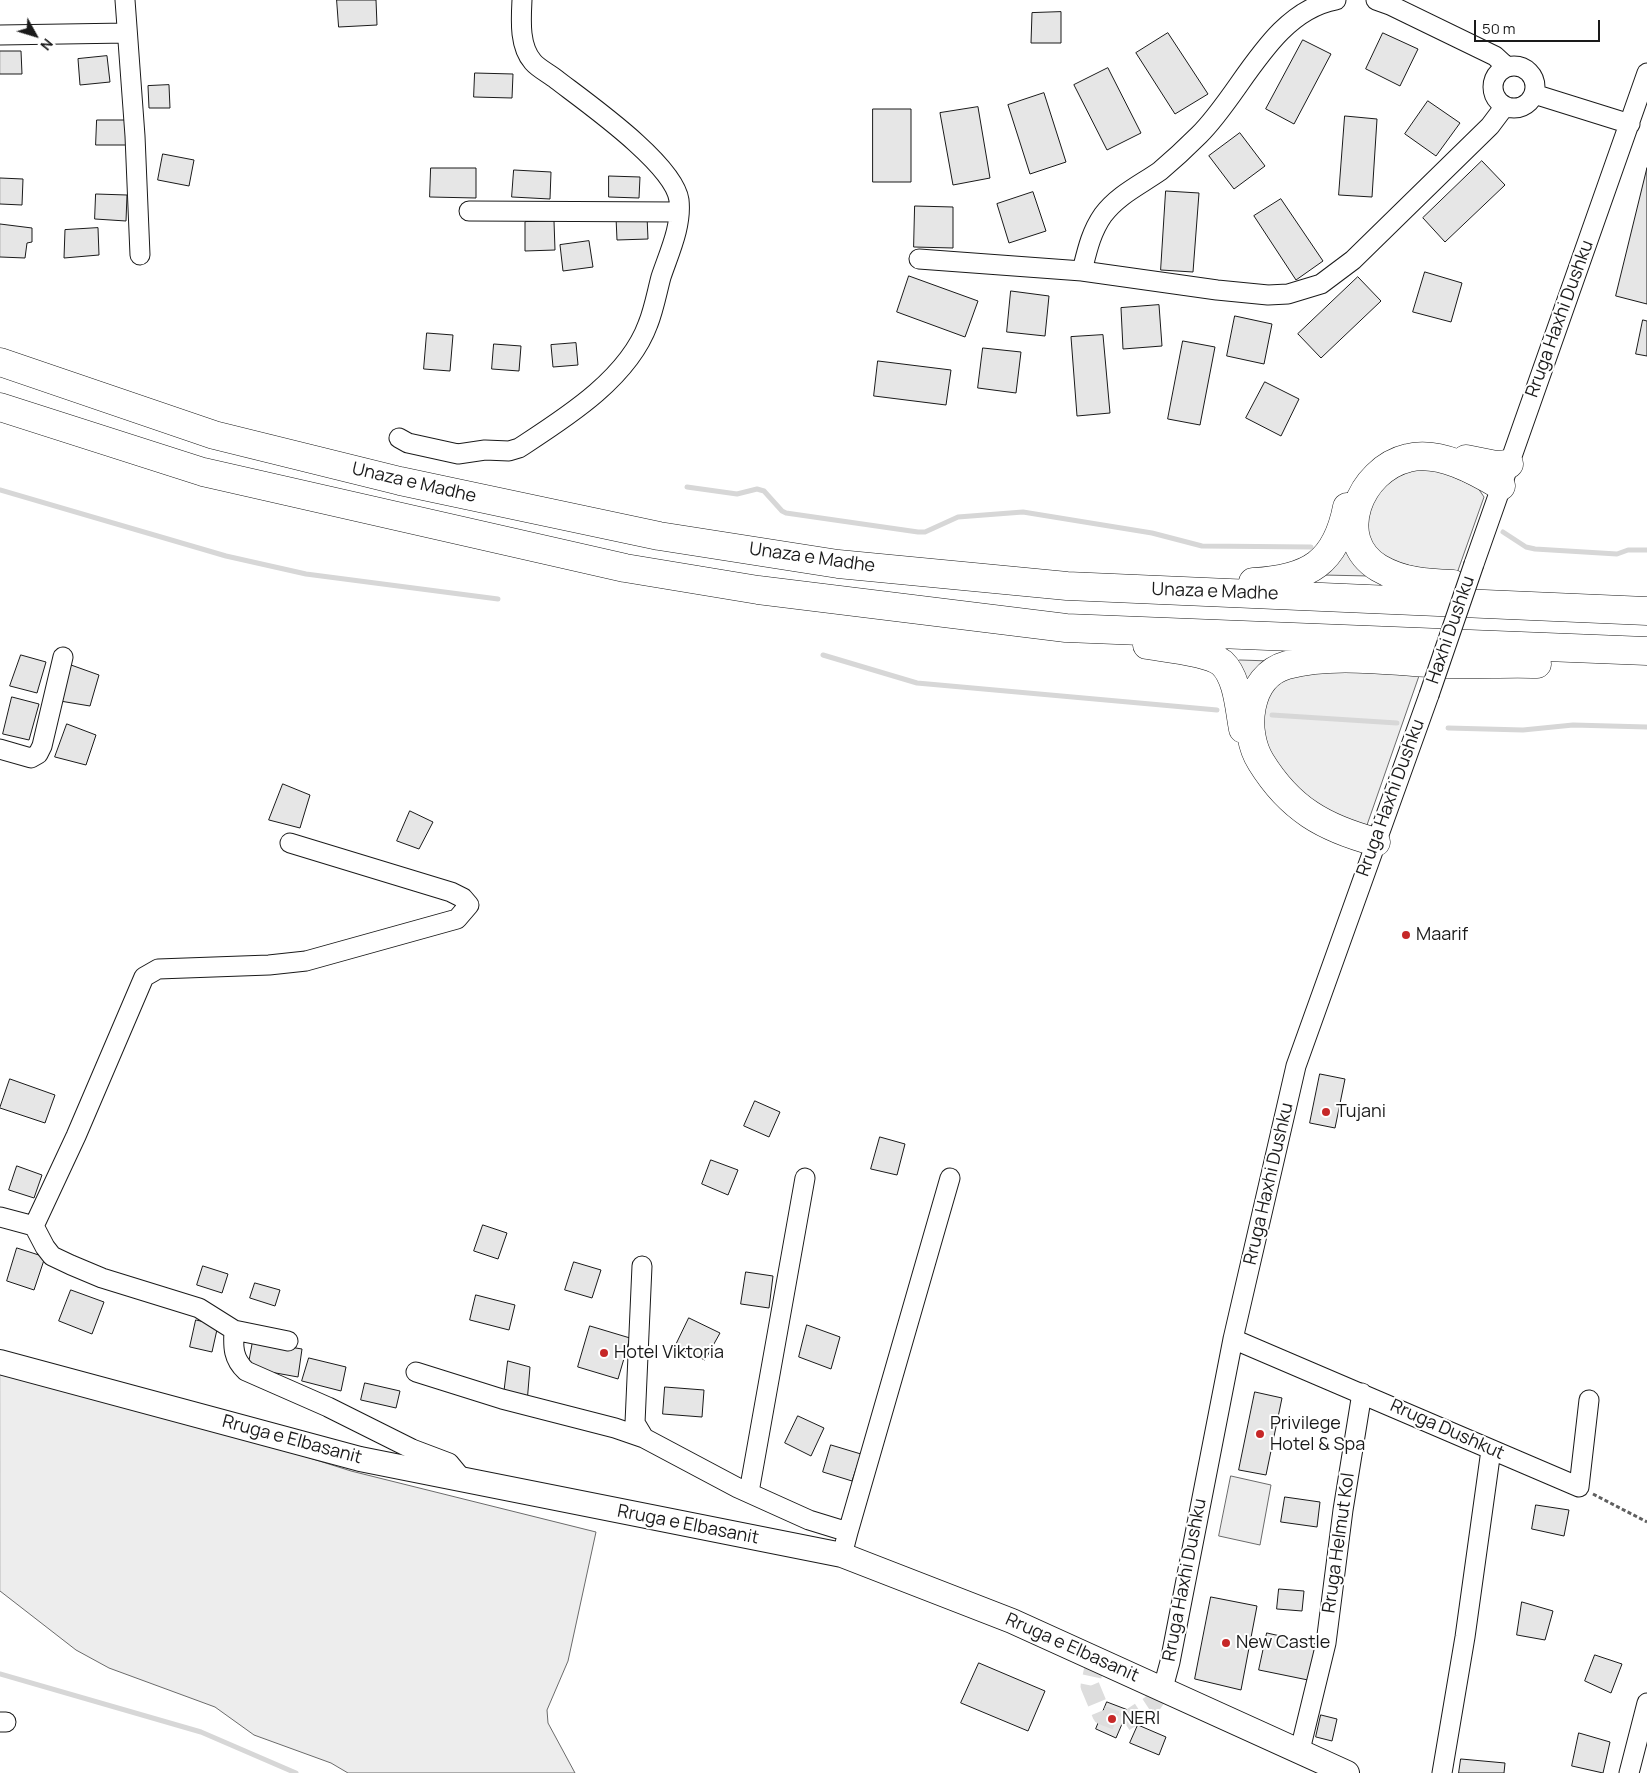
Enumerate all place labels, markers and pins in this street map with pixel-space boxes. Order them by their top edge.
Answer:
place label: Maarif [1416,924,1468,946]
marker: Maarif [1400,929,1412,941]
place label: Tujani [1336,1101,1386,1123]
marker: Tujani [1320,1106,1332,1118]
place label: Hotel Viktoria [614,1342,724,1364]
marker: Hotel Viktoria [598,1347,610,1359]
place label: Privilege Hotel & Spa [1270,1413,1365,1456]
marker: Privilege Hotel & Spa [1254,1428,1266,1440]
place label: New Castle [1236,1632,1330,1654]
marker: New Castle [1220,1637,1232,1649]
place label: NERI [1122,1708,1160,1730]
marker: NERI [1106,1713,1118,1725]

